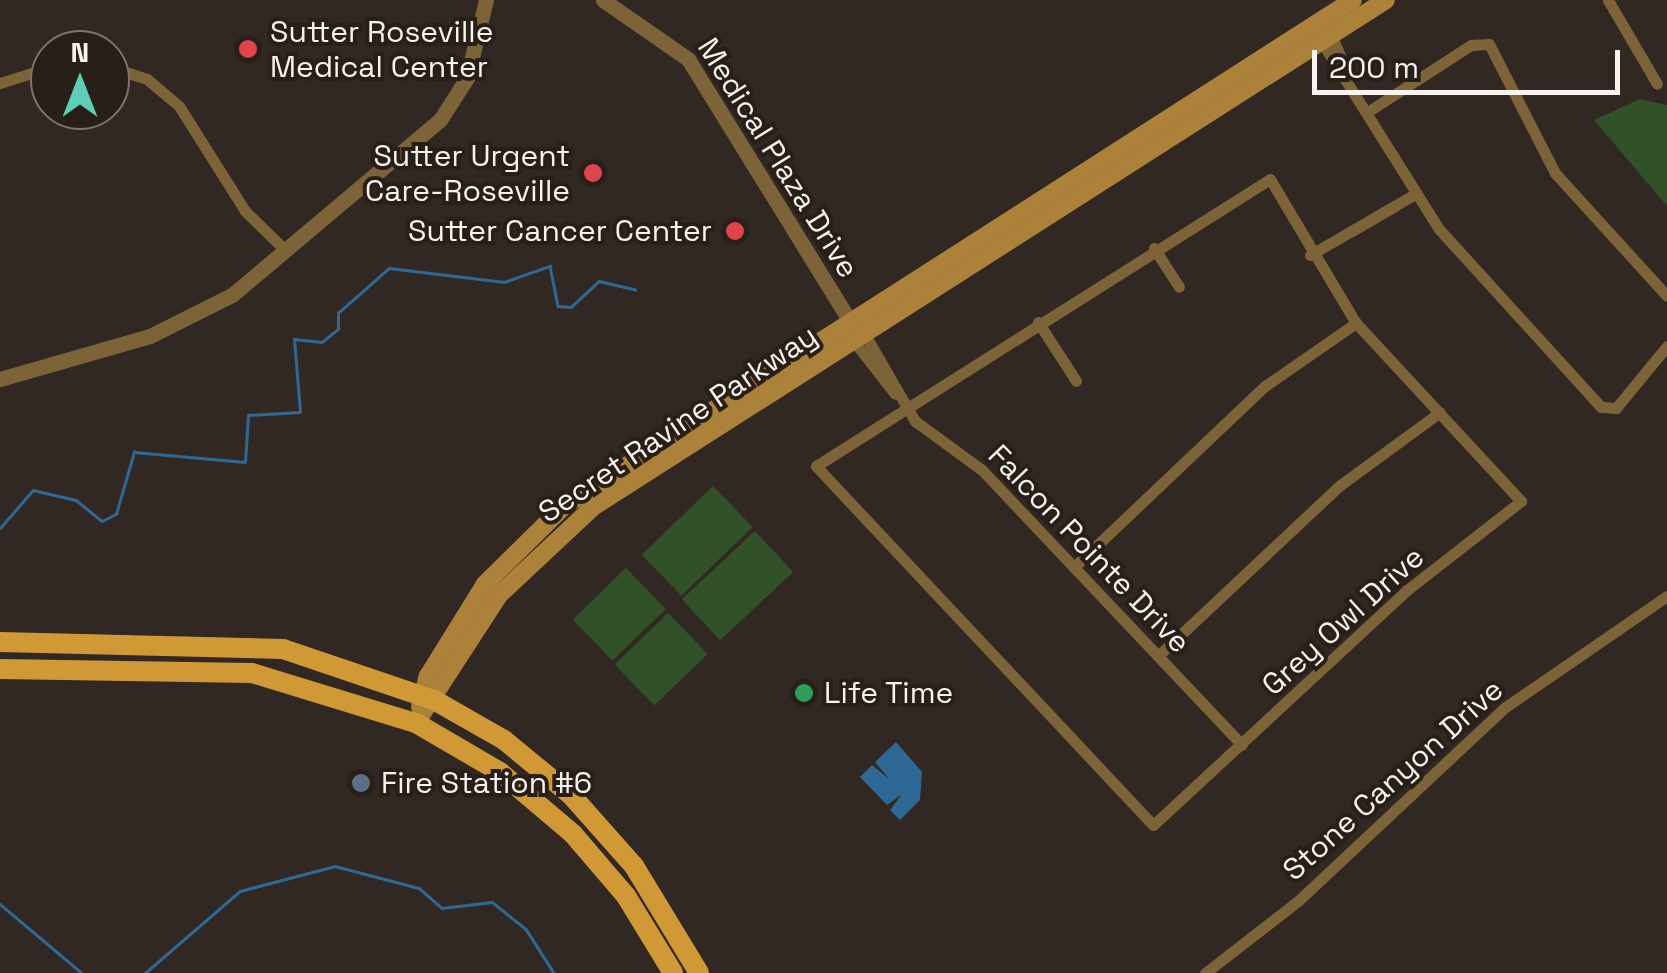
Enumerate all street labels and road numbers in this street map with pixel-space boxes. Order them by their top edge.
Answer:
street label: Medical Plaza Drive [690,32,866,284]
street label: Secret Ravine Parkway [532,317,824,531]
street label: Falcon Pointe Drive [980,438,1198,660]
street label: Grey Owl Drive [1255,539,1431,703]
street label: Stone Canyon Drive [1276,672,1510,888]

